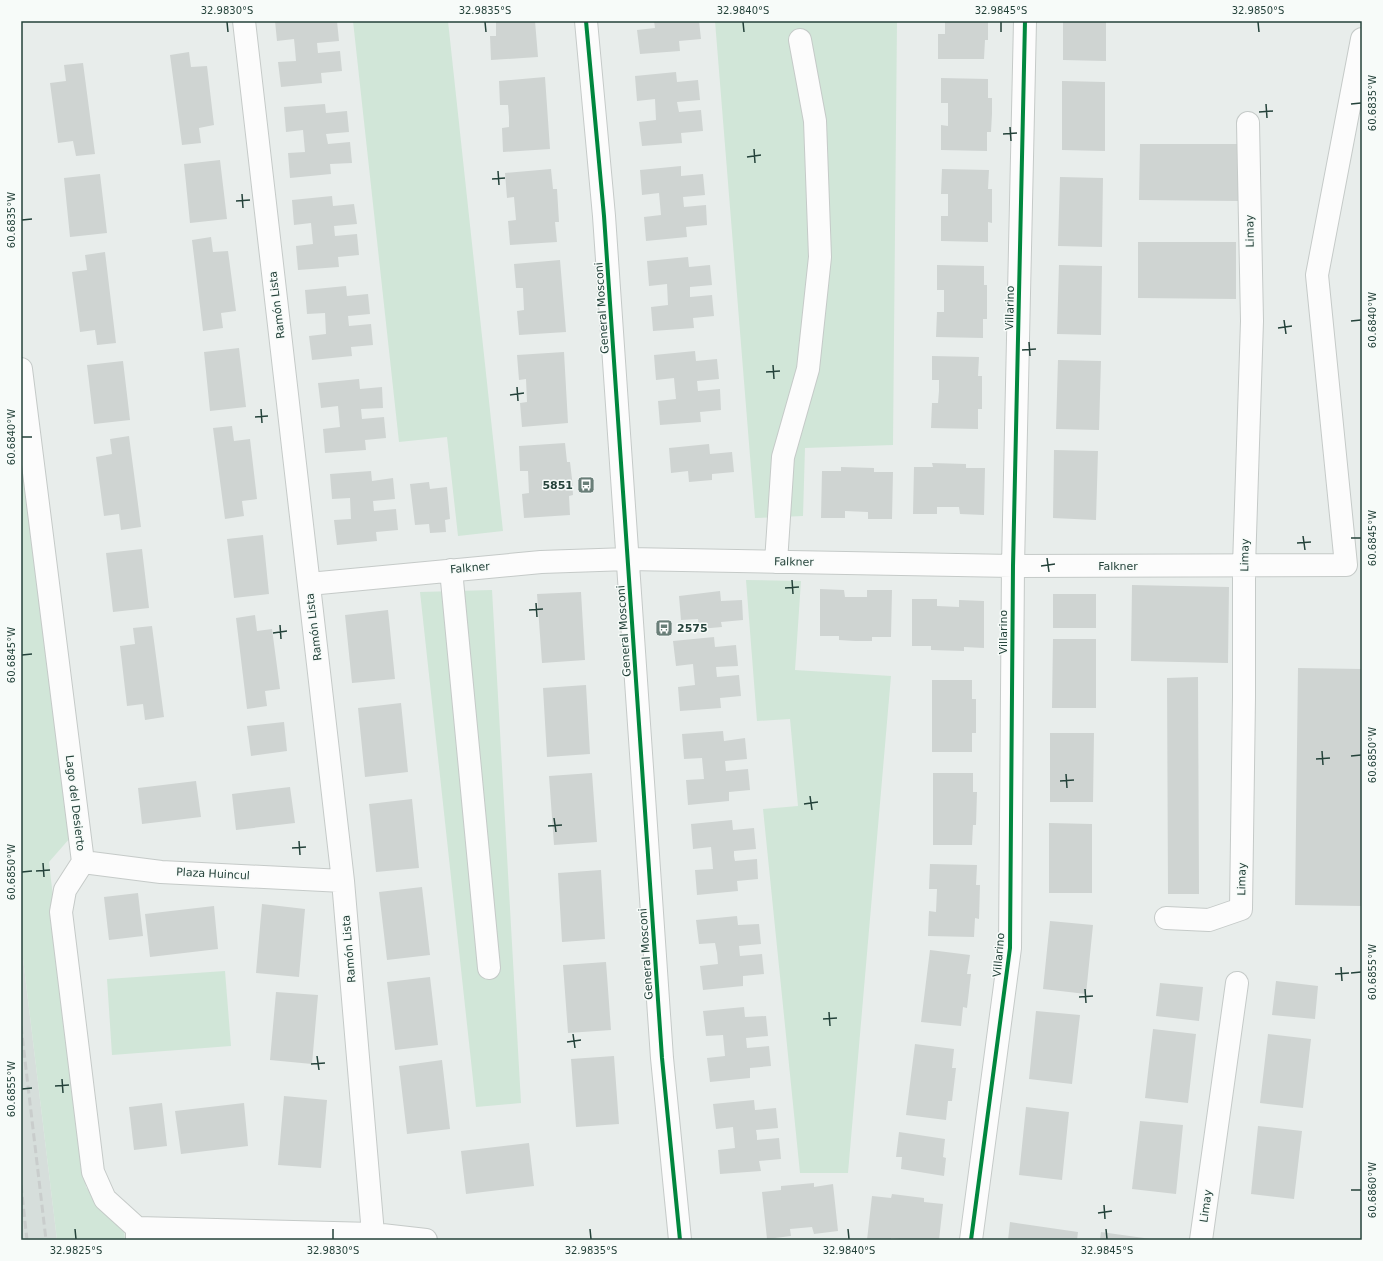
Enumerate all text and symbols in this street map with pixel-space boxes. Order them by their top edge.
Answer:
text: 32.9830°S [201,5,253,16]
text: 32.9835°S [459,5,511,16]
text: 32.9840°S [717,5,769,16]
text: 32.9845°S [975,5,1027,16]
text: 32.9850°S [1232,5,1284,16]
text: 60.6835°W [1367,75,1378,131]
text: 60.6835°W [6,192,17,248]
street label: Limay [1243,214,1257,248]
street label: General Mosconi [592,262,612,354]
street label: Ramón Lista [266,270,288,340]
street label: Villarino [1003,285,1017,330]
text: 60.6840°W [1367,292,1378,348]
text: 60.6840°W [6,409,17,465]
bus stop icon: 5851 [576,475,596,495]
place label: 5851 [542,479,573,492]
text: 60.6845°W [1367,510,1378,566]
street label: Limay [1238,538,1252,572]
street label: Falkner [774,555,814,569]
street label: Falkner [450,560,491,576]
street label: Falkner [1098,560,1138,573]
street label: General Mosconi [614,585,634,677]
street label: Ramón Lista [303,592,325,662]
street label: Villarino [997,609,1010,654]
bus stop icon: 2575 [654,618,674,638]
place label: 2575 [677,622,708,635]
text: 60.6845°W [6,627,17,683]
text: 60.6850°W [1367,727,1378,783]
street label: Lago del Desierto [63,754,87,852]
text: 60.6850°W [6,844,17,900]
street label: Limay [1235,862,1249,896]
street label: Plaza Huincul [176,866,250,882]
street label: General Mosconi [636,908,656,1000]
street label: Ramón Lista [340,915,358,983]
street label: Villarino [991,932,1007,978]
text: 60.6855°W [1367,944,1378,1000]
text: 60.6855°W [6,1061,17,1117]
text: 60.6860°W [1367,1162,1378,1218]
street label: Limay [1197,1188,1215,1223]
text: 32.9825°S [50,1245,102,1256]
text: 32.9830°S [307,1245,359,1256]
text: 32.9835°S [565,1245,617,1256]
text: 32.9840°S [823,1245,875,1256]
text: 32.9845°S [1081,1245,1133,1256]

